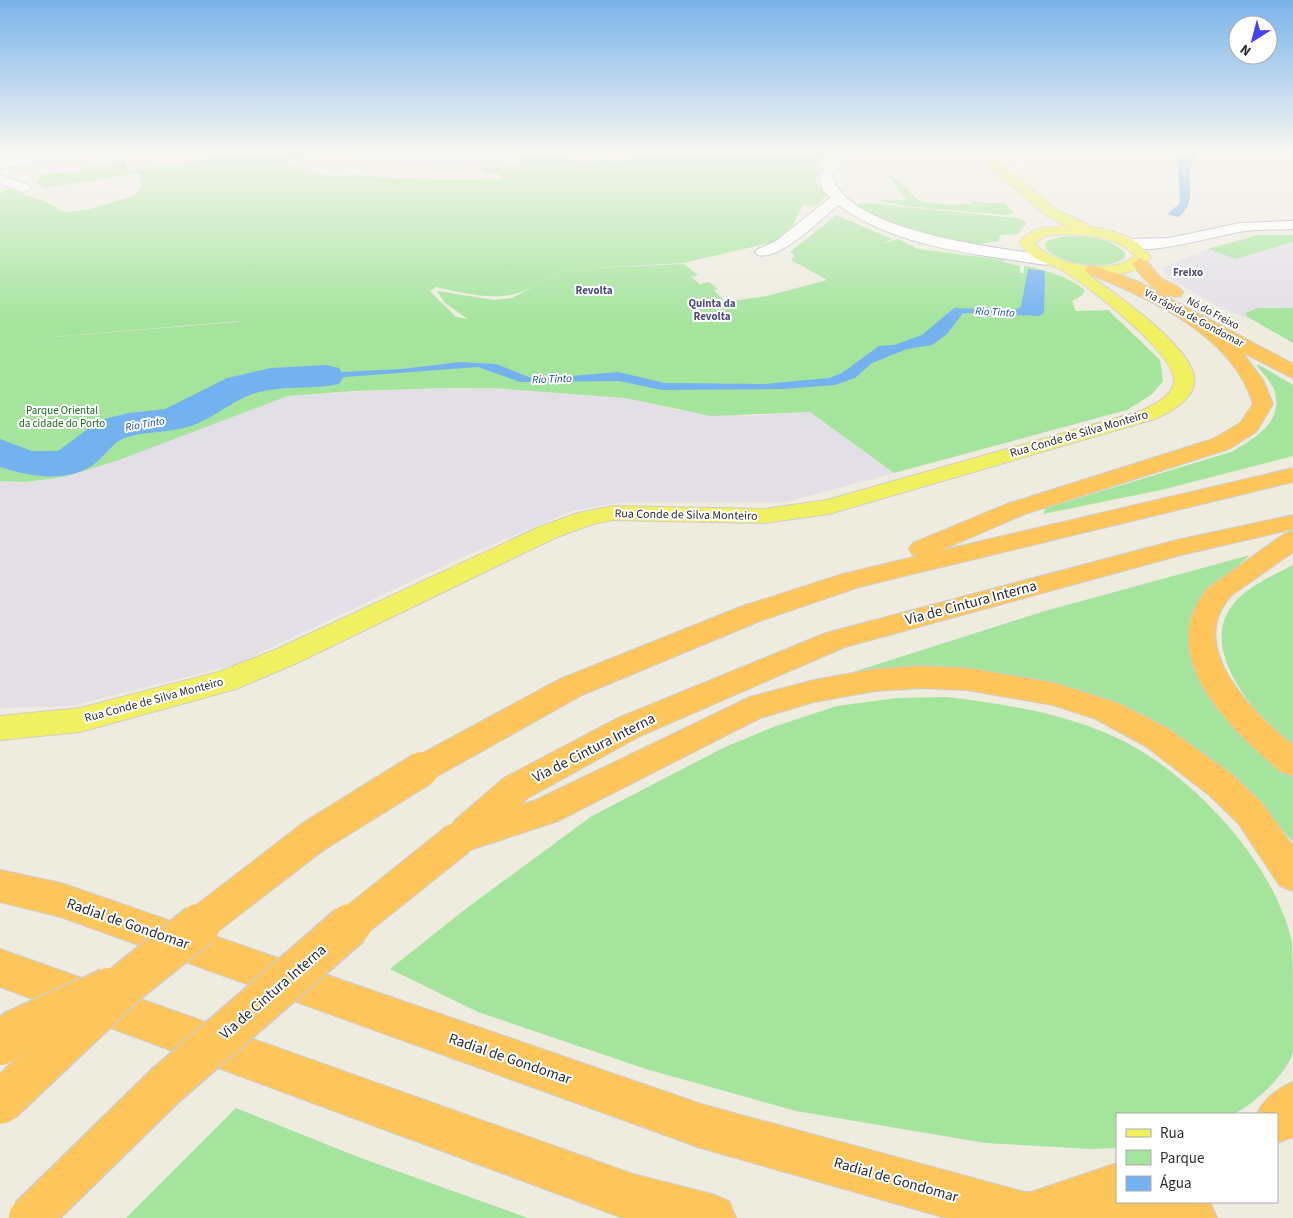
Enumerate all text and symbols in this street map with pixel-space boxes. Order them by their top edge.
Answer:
north arrow [1228,15,1278,65]
text: N [1236,39,1256,61]
district label: Freixo [1173,265,1203,280]
district label: Revolta [576,283,613,298]
street label: Via rápida de Gondomar [1141,285,1247,351]
street label: Nó do Freixo [1184,293,1242,333]
district label: Quinta da Revolta [688,296,736,324]
water label: Rio Tinto [975,303,1016,321]
water label: Rio Tinto [532,371,572,387]
park label: Parque Oriental da cidade do Porto [19,403,105,431]
street label: Rua Conde de Silva Monteiro [1008,406,1150,462]
water label: Rio Tinto [124,413,166,435]
street label: Rua Conde de Silva Monteiro [614,505,758,525]
street label: Via de Cintura Interna [903,575,1039,631]
street label: Rua Conde de Silva Monteiro [83,673,225,727]
street label: Via de Cintura Interna [529,708,659,788]
street label: Radial de Gondomar [64,893,193,955]
street label: Via de Cintura Interna [215,940,331,1044]
street label: Radial de Gondomar [446,1028,575,1090]
legend [1116,1113,1278,1203]
text: Rua [1160,1123,1184,1144]
text: Parque [1160,1148,1204,1169]
street label: Radial de Gondomar [831,1152,961,1208]
text: Água [1160,1173,1191,1194]

